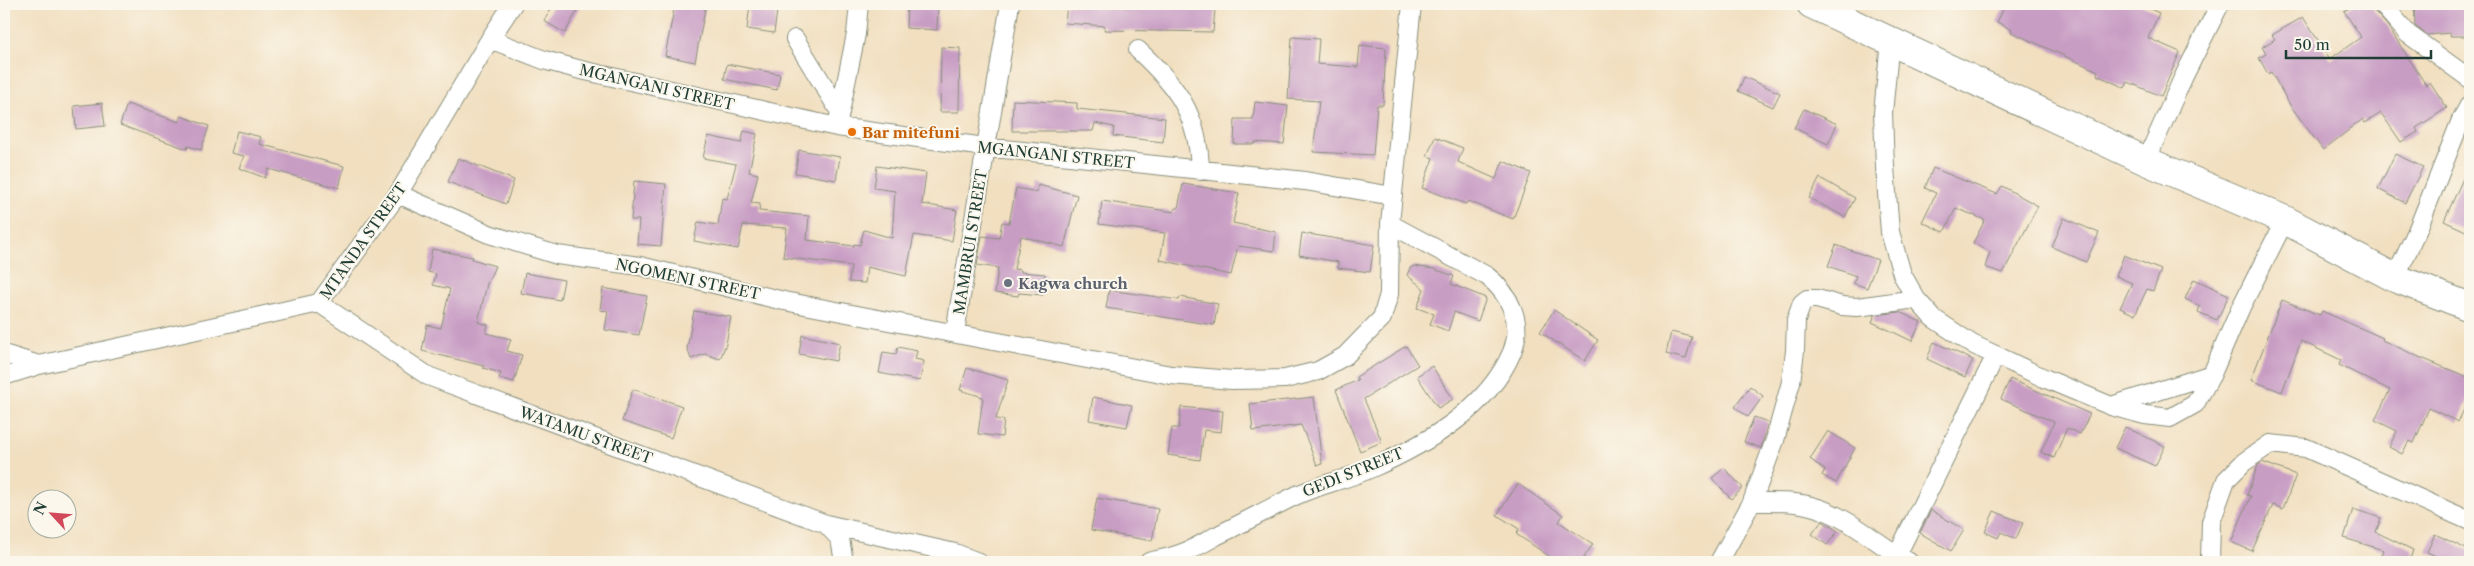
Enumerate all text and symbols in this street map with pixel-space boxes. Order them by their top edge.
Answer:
scale bar [2286,28,2432,60]
text: 50 m [2294,35,2330,54]
street label: MGANGANI STREET [578,60,737,114]
place label: Bar mitefuni [862,123,961,142]
marker: Bar mitefuni [846,126,858,138]
street label: MGANGANI STREET [976,137,1136,173]
street label: MAMBRUI STREET [949,167,991,316]
street label: MTANDA STREET [316,178,411,303]
street label: NGOMENI STREET [614,254,763,304]
place label: Kagwa church [1018,274,1129,293]
marker: Kagwa church [1002,277,1014,289]
street label: WATAMU STREET [516,402,656,468]
street label: GEDI STREET [1300,443,1407,501]
north arrow [28,488,78,538]
text: N [30,499,51,518]

